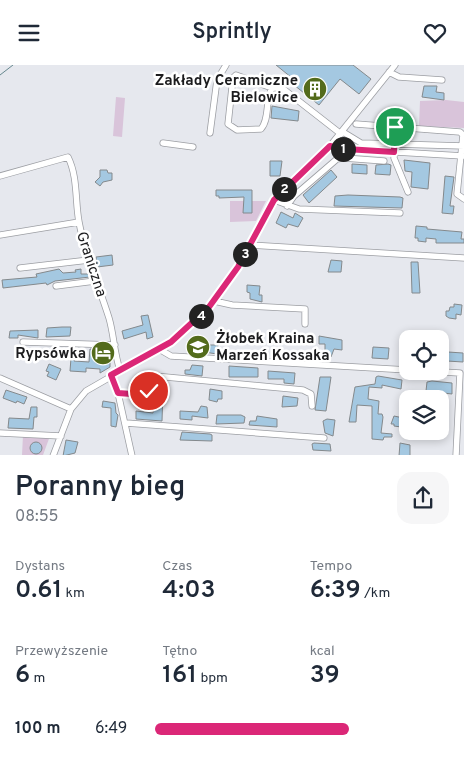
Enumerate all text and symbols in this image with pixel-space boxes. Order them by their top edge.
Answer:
icon: menu [15,19,43,47]
text: Sprintly [192,19,272,46]
icon: heart [421,19,449,47]
place label: Zakłady Ceramiczne Bielowice [155,72,298,108]
building icon: Zakłady Ceramiczne Bielowice [302,76,328,102]
pin [374,106,416,148]
icon: arrive [381,113,409,141]
pin: 1 [330,137,356,161]
text: 1 [341,141,346,158]
pin: 2 [272,177,296,201]
text: 2 [280,181,289,198]
street label: Graniczna [71,229,110,300]
pin: 3 [232,241,258,267]
text: 3 [241,246,250,263]
pin: 4 [188,303,214,329]
text: 4 [197,308,206,325]
place label: Żłobek Kraina Marzeń Kossaka [216,329,330,366]
map controls [399,330,449,440]
button: locate [399,330,449,380]
school or university icon: Żłobek Kraina Marzeń Kossaka [185,334,211,360]
hotel icon: Rypsówka [90,340,116,366]
place label: Rypsówka [15,345,86,364]
pin [128,370,170,412]
icon: check [135,377,163,405]
button: layers [399,390,449,440]
text: Poranny bieg [15,470,185,506]
button: share [397,472,449,524]
text: 08:55 [15,507,59,527]
text: Dystans [15,558,65,575]
text: Czas [162,558,192,575]
text: Tempo [310,558,352,575]
text: 0.61 [15,575,62,607]
text: 4:03 [162,575,215,607]
text: 6:39 [310,575,361,607]
text: km [62,585,85,602]
text: /km [361,585,390,602]
text: Przewyższenie [15,643,108,660]
text: Tętno [162,643,197,660]
text: kcal [310,643,335,660]
text: 6 [15,660,30,692]
text: 161 [162,660,197,692]
text: 39 [310,660,340,692]
text: m [30,670,45,687]
text: bpm [197,670,228,687]
text: 100 m [15,719,61,739]
text: 6:49 [95,719,127,739]

